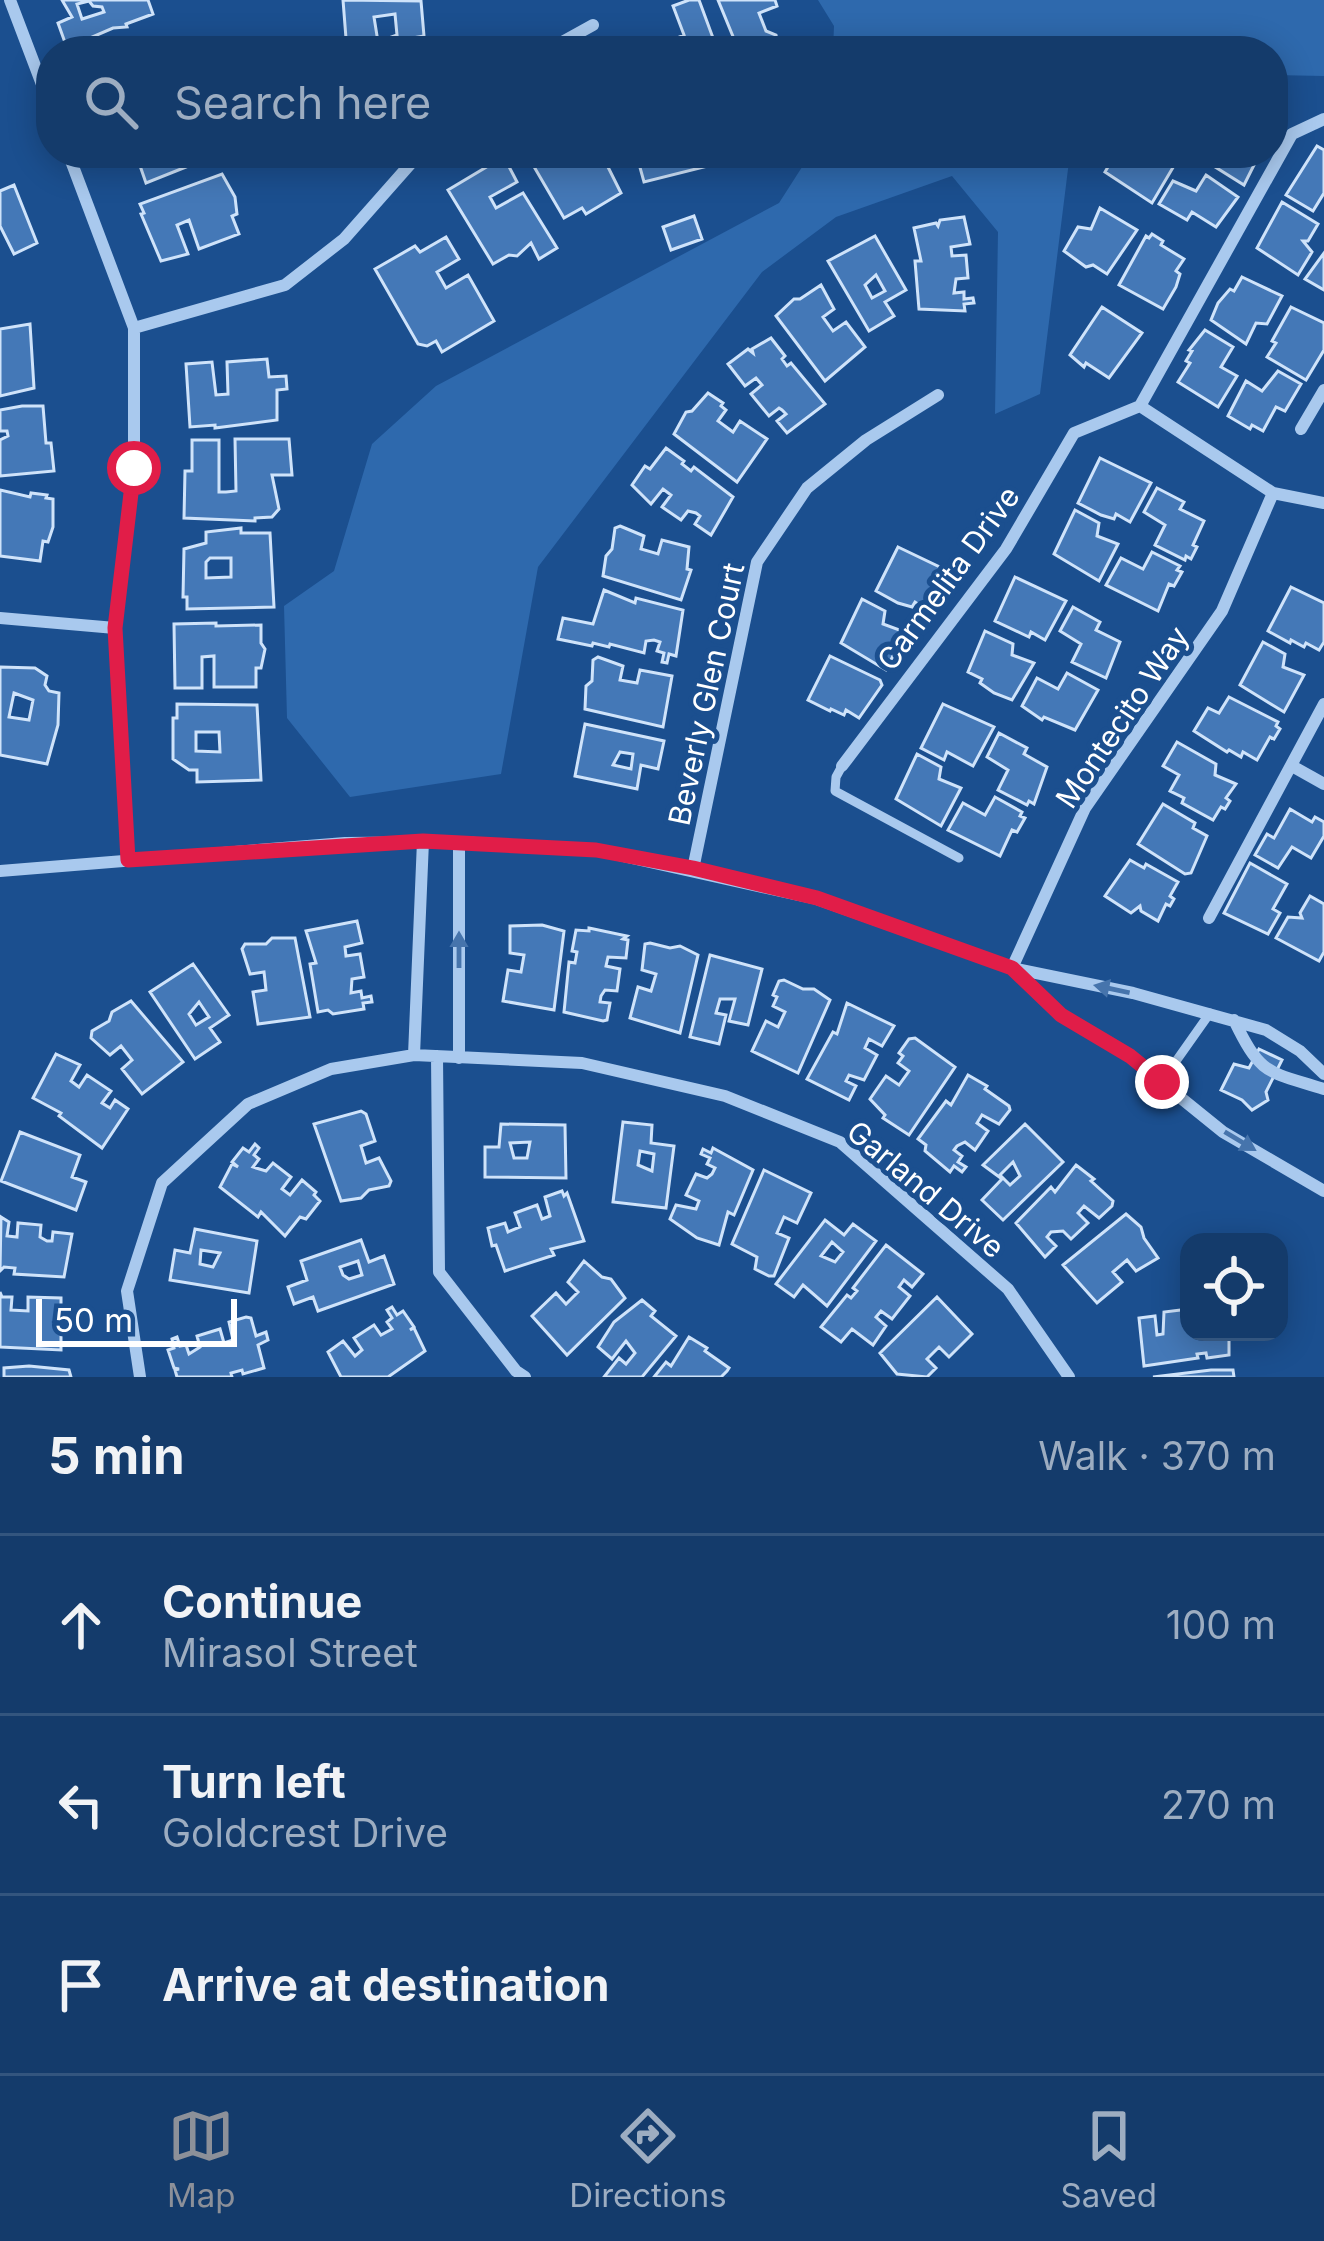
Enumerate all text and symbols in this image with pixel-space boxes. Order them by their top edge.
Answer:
search box [36,36,1288,168]
icon: search [78,69,144,135]
text: Search here [174,75,431,130]
route start [107,441,161,495]
street label: Carmelita Drive [869,479,1027,677]
street label: Beverly Glen Court [661,559,751,828]
street label: Montecito Way [1048,619,1196,815]
one-way arrow [449,930,469,968]
one-way arrow [1092,978,1130,997]
route end [1135,1055,1189,1109]
street label: Garland Drive [840,1113,1012,1265]
one-way arrow [1223,1130,1257,1151]
map controls [1180,1233,1288,1341]
button: locate [1180,1233,1288,1341]
scale bar [36,1293,237,1346]
text: 50 m [54,1300,133,1340]
text: 5 min [48,1425,185,1486]
text: Walk · 370 m [1038,1432,1276,1479]
text: Continue [162,1574,362,1629]
icon: ahead [48,1592,114,1658]
text: 100 m [1166,1601,1276,1648]
text: Mirasol Street [162,1629,418,1676]
text: Turn left [162,1754,346,1809]
icon: left [48,1772,114,1838]
text: 270 m [1161,1781,1276,1828]
text: Goldcrest Drive [162,1809,448,1856]
icon: arrive [48,1952,114,2018]
text: Arrive at destination [162,1957,609,2012]
tab: Map [167,2103,235,2215]
tab: Directions [569,2103,727,2215]
tab: Saved [1060,2103,1157,2215]

